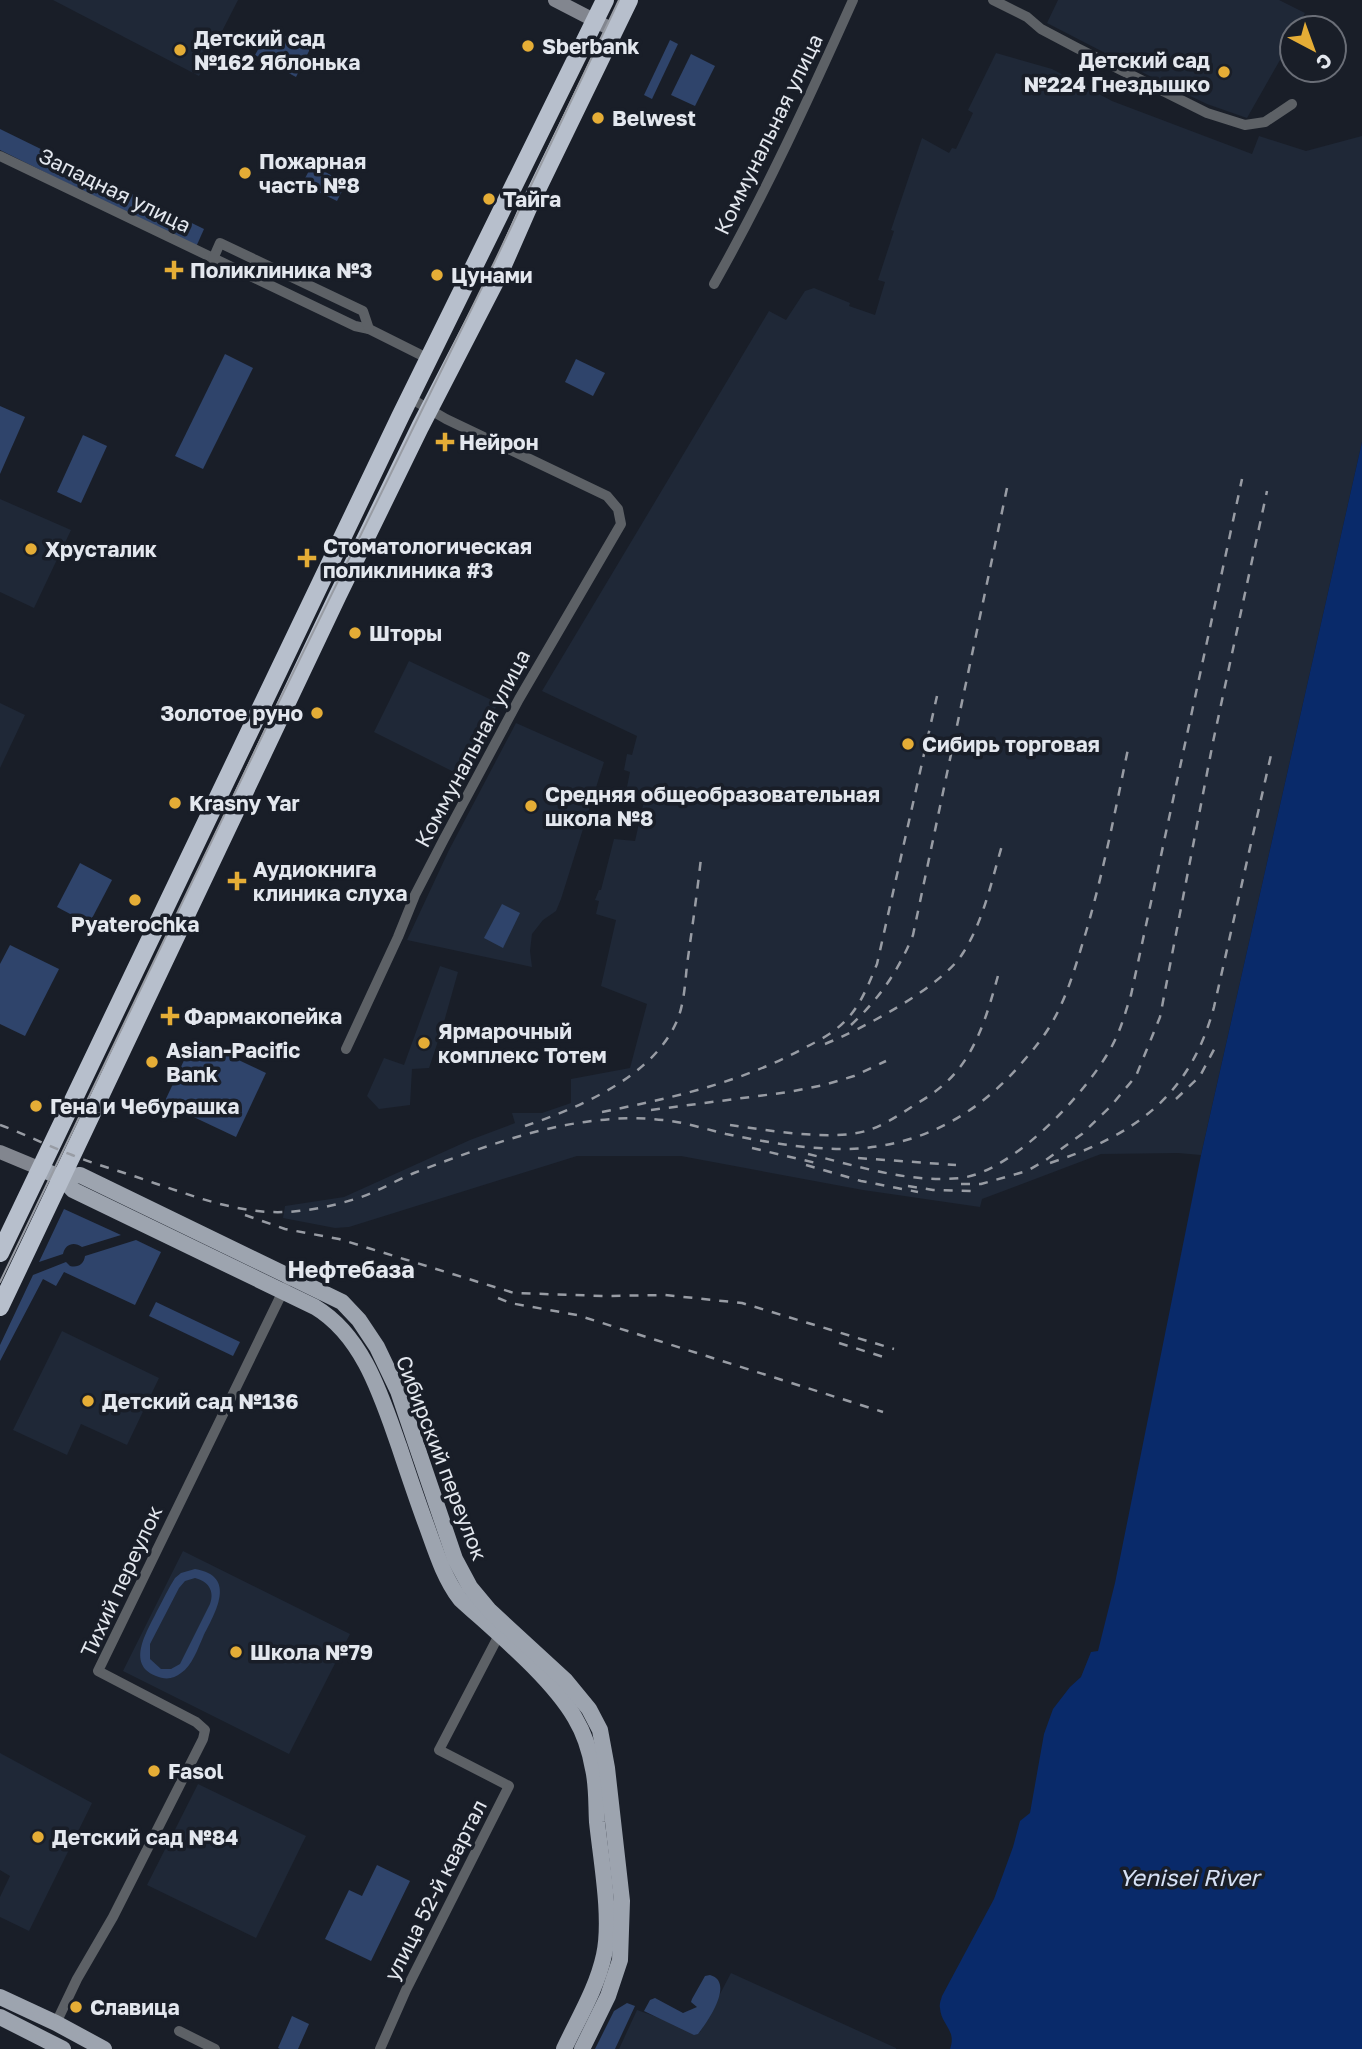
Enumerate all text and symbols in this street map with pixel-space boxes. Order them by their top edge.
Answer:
north arrow [1278,14,1348,84]
place label: Детский сад №162 Яблонька [194,25,360,75]
street label: Коммунальная улица [708,29,828,239]
place label: Sberbank [542,33,640,59]
marker: Sberbank [520,38,536,54]
marker: Детский сад №162 Яблонька [172,42,188,58]
place label: Детский сад №224 Гнездышко [1024,47,1210,97]
text: С [1312,49,1337,75]
marker: Детский сад №224 Гнездышко [1216,64,1232,80]
place label: Belwest [612,105,696,131]
marker: Belwest [590,110,606,126]
street label: Западная улица [35,142,195,238]
place label: Пожарная часть №8 [259,148,366,198]
marker: Пожарная часть №8 [237,165,253,181]
place label: Тайга [503,186,561,212]
marker: Тайга [481,191,497,207]
place label: Поликлиника №3 [190,257,372,283]
marker: Поликлиника №3 [164,260,184,280]
place label: Цунами [451,262,533,288]
marker: Цунами [429,267,445,283]
place label: Нейрон [459,429,539,455]
marker: Нейрон [437,434,453,450]
place label: Стоматологическая поликлиника #3 [323,533,532,583]
place label: Хрусталик [45,536,157,562]
marker: Хрусталик [23,541,39,557]
marker: Стоматологическая поликлиника #3 [297,548,317,568]
place label: Шторы [369,620,442,646]
marker: Шторы [347,625,363,641]
street label: Коммунальная улица [409,645,535,851]
place label: Золотое руно [160,700,303,726]
marker: Золотое руно [309,705,325,721]
place label: Сибирь торговая [922,731,1100,757]
marker: Сибирь торговая [900,736,916,752]
place label: Средняя общеобразовательная школа №8 [545,781,880,831]
place label: Krasny Yar [189,790,300,816]
marker: Krasny Yar [167,795,183,811]
marker: Средняя общеобразовательная школа №8 [523,798,539,814]
place label: Аудиокнига клиника слуха [253,856,407,906]
marker: Аудиокнига клиника слуха [227,871,247,891]
marker: Pyaterochka [127,892,143,908]
place label: Pyaterochka [71,911,199,937]
place label: Фармакопейка [184,1003,342,1029]
marker: Фармакопейка [162,1008,178,1024]
place label: Ярмарочный комплекс Тотем [438,1018,607,1068]
marker: Ярмарочный комплекс Тотем [416,1035,432,1051]
place label: Asian-Pacific Bank [166,1037,300,1087]
marker: Asian-Pacific Bank [144,1054,160,1070]
place label: Гена и Чебурашка [50,1093,239,1119]
marker: Гена и Чебурашка [28,1098,44,1114]
district label: Нефтебаза [287,1255,415,1283]
street label: Сибирский переулок [391,1352,493,1564]
place label: Детский сад №136 [102,1388,299,1414]
marker: Детский сад №136 [80,1393,96,1409]
street label: Тихий переулок [75,1501,167,1661]
place label: Школа №79 [250,1639,373,1665]
marker: Школа №79 [228,1644,244,1660]
place label: Fasol [168,1758,224,1784]
marker: Fasol [146,1763,162,1779]
street label: улица 52-й квартал [378,1795,492,1985]
place label: Детский сад №84 [52,1824,238,1850]
marker: Детский сад №84 [30,1829,46,1845]
water label: Yenisei River [1119,1863,1262,1891]
place label: Славица [90,1994,180,2020]
marker: Славица [68,1999,84,2015]

